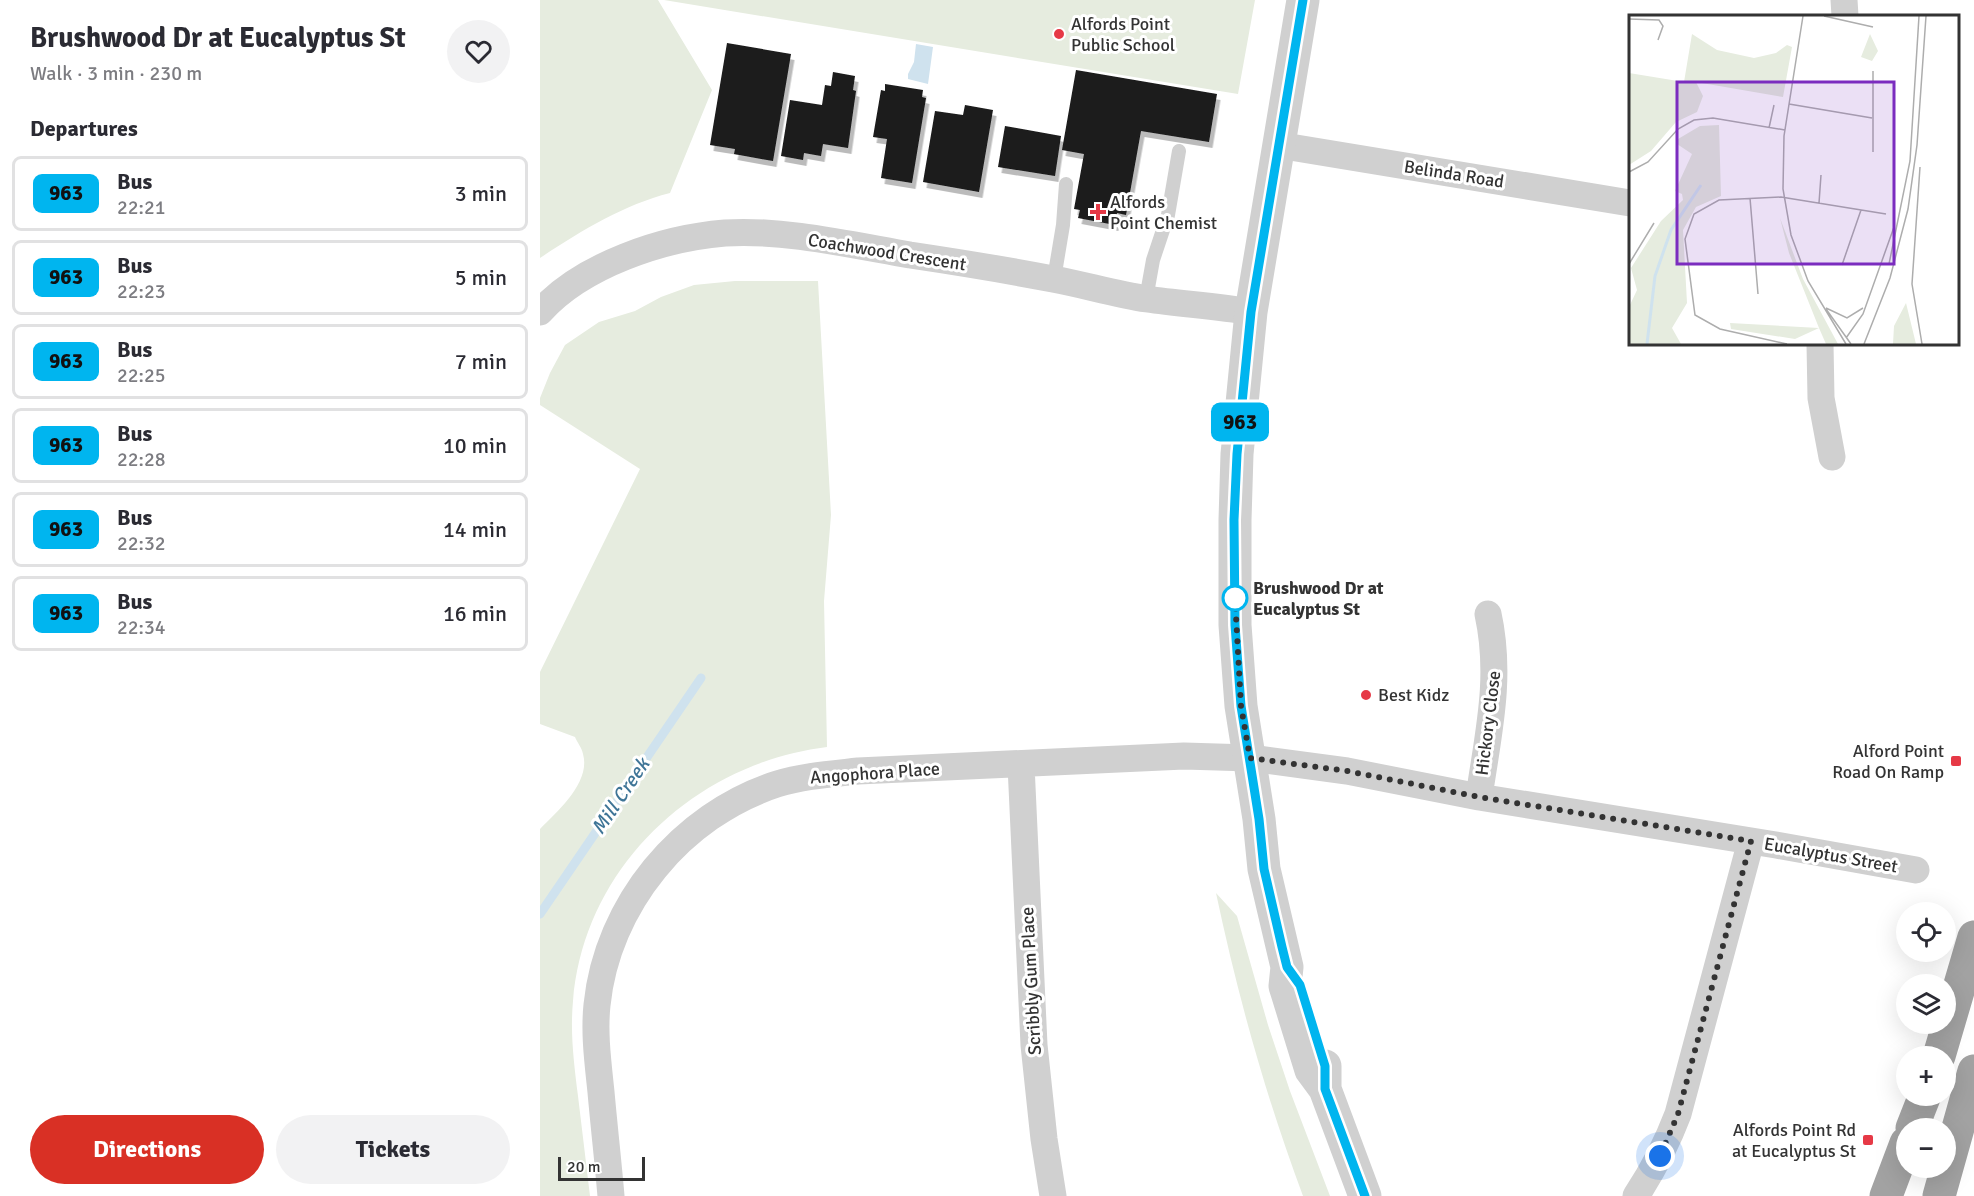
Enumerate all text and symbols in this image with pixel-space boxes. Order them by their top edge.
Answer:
place label: Alfords Point Public School [1071,13,1175,56]
inset map [1629,15,1959,345]
button: heart [447,20,510,83]
text: Brushwood Dr at Eucalyptus St [30,21,406,55]
marker: Alfords Point Public School [1052,27,1066,41]
text: Walk · 3 min · 230 m [30,61,202,86]
text: Departures [30,115,138,142]
street label: Belinda Road [1402,155,1506,193]
text: Bus [117,168,152,195]
text: 963 [49,180,83,206]
text: 3 min [455,180,507,207]
place label: Alfords Point Chemist [1110,191,1217,234]
text: 22:21 [117,195,166,220]
marker: Alfords Point Chemist [1091,205,1105,219]
street label: Coachwood Crescent [806,229,968,275]
text: Bus [117,252,152,279]
text: 963 [49,264,83,290]
text: 5 min [455,264,507,291]
text: 22:23 [117,279,166,304]
text: Bus [117,336,152,363]
text: 963 [49,348,83,374]
text: 7 min [455,348,507,375]
text: 22:25 [117,363,166,388]
line badge: 963 [1206,402,1274,442]
text: 963 [1223,409,1257,435]
text: Bus [117,420,152,447]
text: 963 [49,432,83,458]
text: 10 min [443,432,507,459]
text: 22:28 [117,447,166,472]
text: Bus [117,504,152,531]
text: 963 [49,516,83,542]
text: 14 min [443,516,507,543]
text: 22:32 [117,531,166,556]
place label: Brushwood Dr at Eucalyptus St [1253,577,1384,620]
marker: Brushwood Dr at Eucalyptus St [1222,585,1248,611]
text: Bus [117,588,152,615]
text: 963 [49,600,83,626]
text: 16 min [443,600,507,627]
text: 22:34 [117,615,166,640]
street label: Hickory Close [1471,669,1505,777]
place label: Best Kidz [1378,684,1449,706]
marker: Best Kidz [1359,688,1373,702]
place label: Alford Point Road On Ramp [1832,740,1944,783]
water label: Mill Creek [586,752,656,839]
marker: Alford Point Road On Ramp [1949,754,1963,768]
street label: Angophora Place [809,757,941,789]
street label: Eucalyptus Street [1762,832,1900,878]
map controls [1896,902,1956,1178]
button: locate [1896,902,1956,962]
street label: Scribbly Gum Place [1016,906,1046,1056]
button: layers [1896,974,1956,1034]
button: + [1896,1046,1956,1106]
button: Directions [30,1115,264,1184]
button: Tickets [276,1115,510,1184]
button: − [1896,1118,1956,1178]
place label: Alfords Point Rd at Eucalyptus St [1732,1119,1856,1162]
marker: Alfords Point Rd at Eucalyptus St [1861,1133,1875,1147]
your location [1645,1141,1675,1171]
scale bar [558,1154,645,1182]
text: 20 m [567,1157,601,1177]

